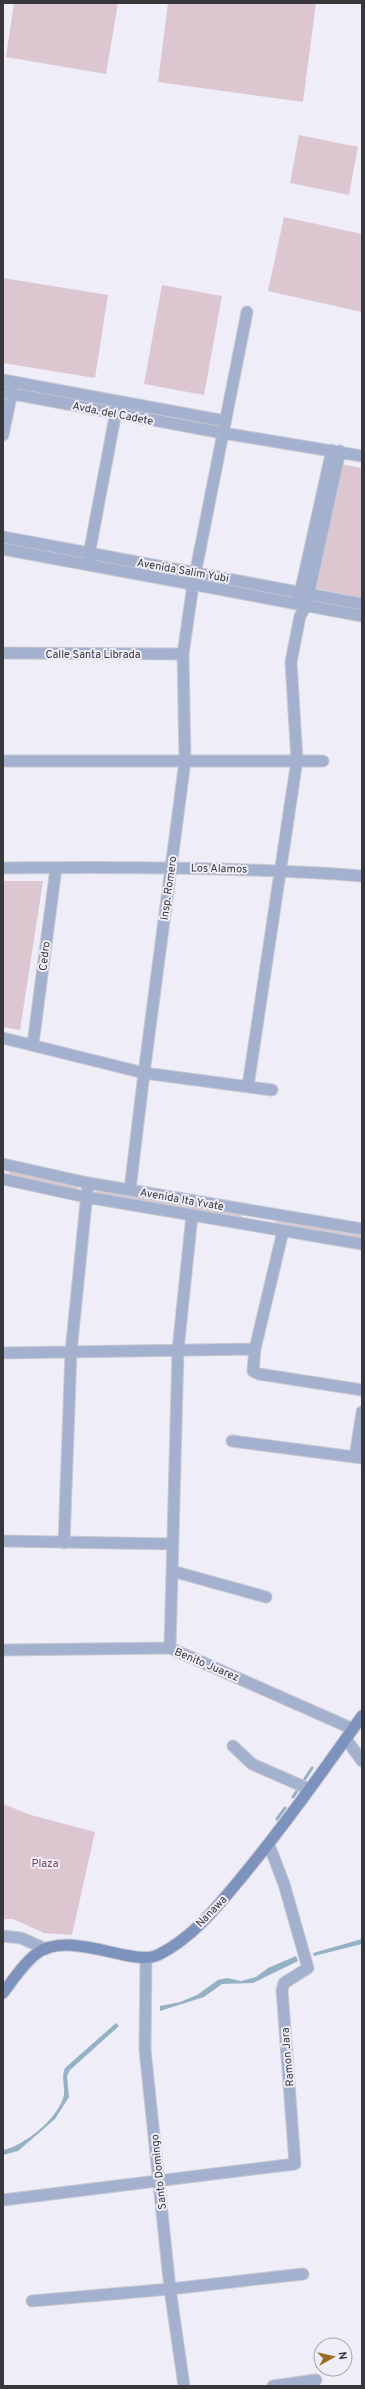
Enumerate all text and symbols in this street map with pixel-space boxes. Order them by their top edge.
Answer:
street label: Avda. del Cadete [71,399,155,429]
street label: Avenida Salim Yubi [136,556,230,586]
street label: Calle Santa Librada [45,648,141,662]
street label: Insp. Romero [158,855,180,921]
street label: Los Alamos [191,862,247,876]
street label: Cedro [36,941,54,972]
street label: Avenida Ita Yvate [139,1186,225,1214]
street label: Benito Juarez [172,1645,241,1685]
park label: Plaza [32,1857,59,1871]
street label: Nanawa [193,1893,230,1931]
street label: Ramon Jara [278,2027,298,2087]
street label: Santo Domingo [148,2134,170,2210]
north arrow [313,2337,353,2377]
text: N [334,2351,349,2361]

